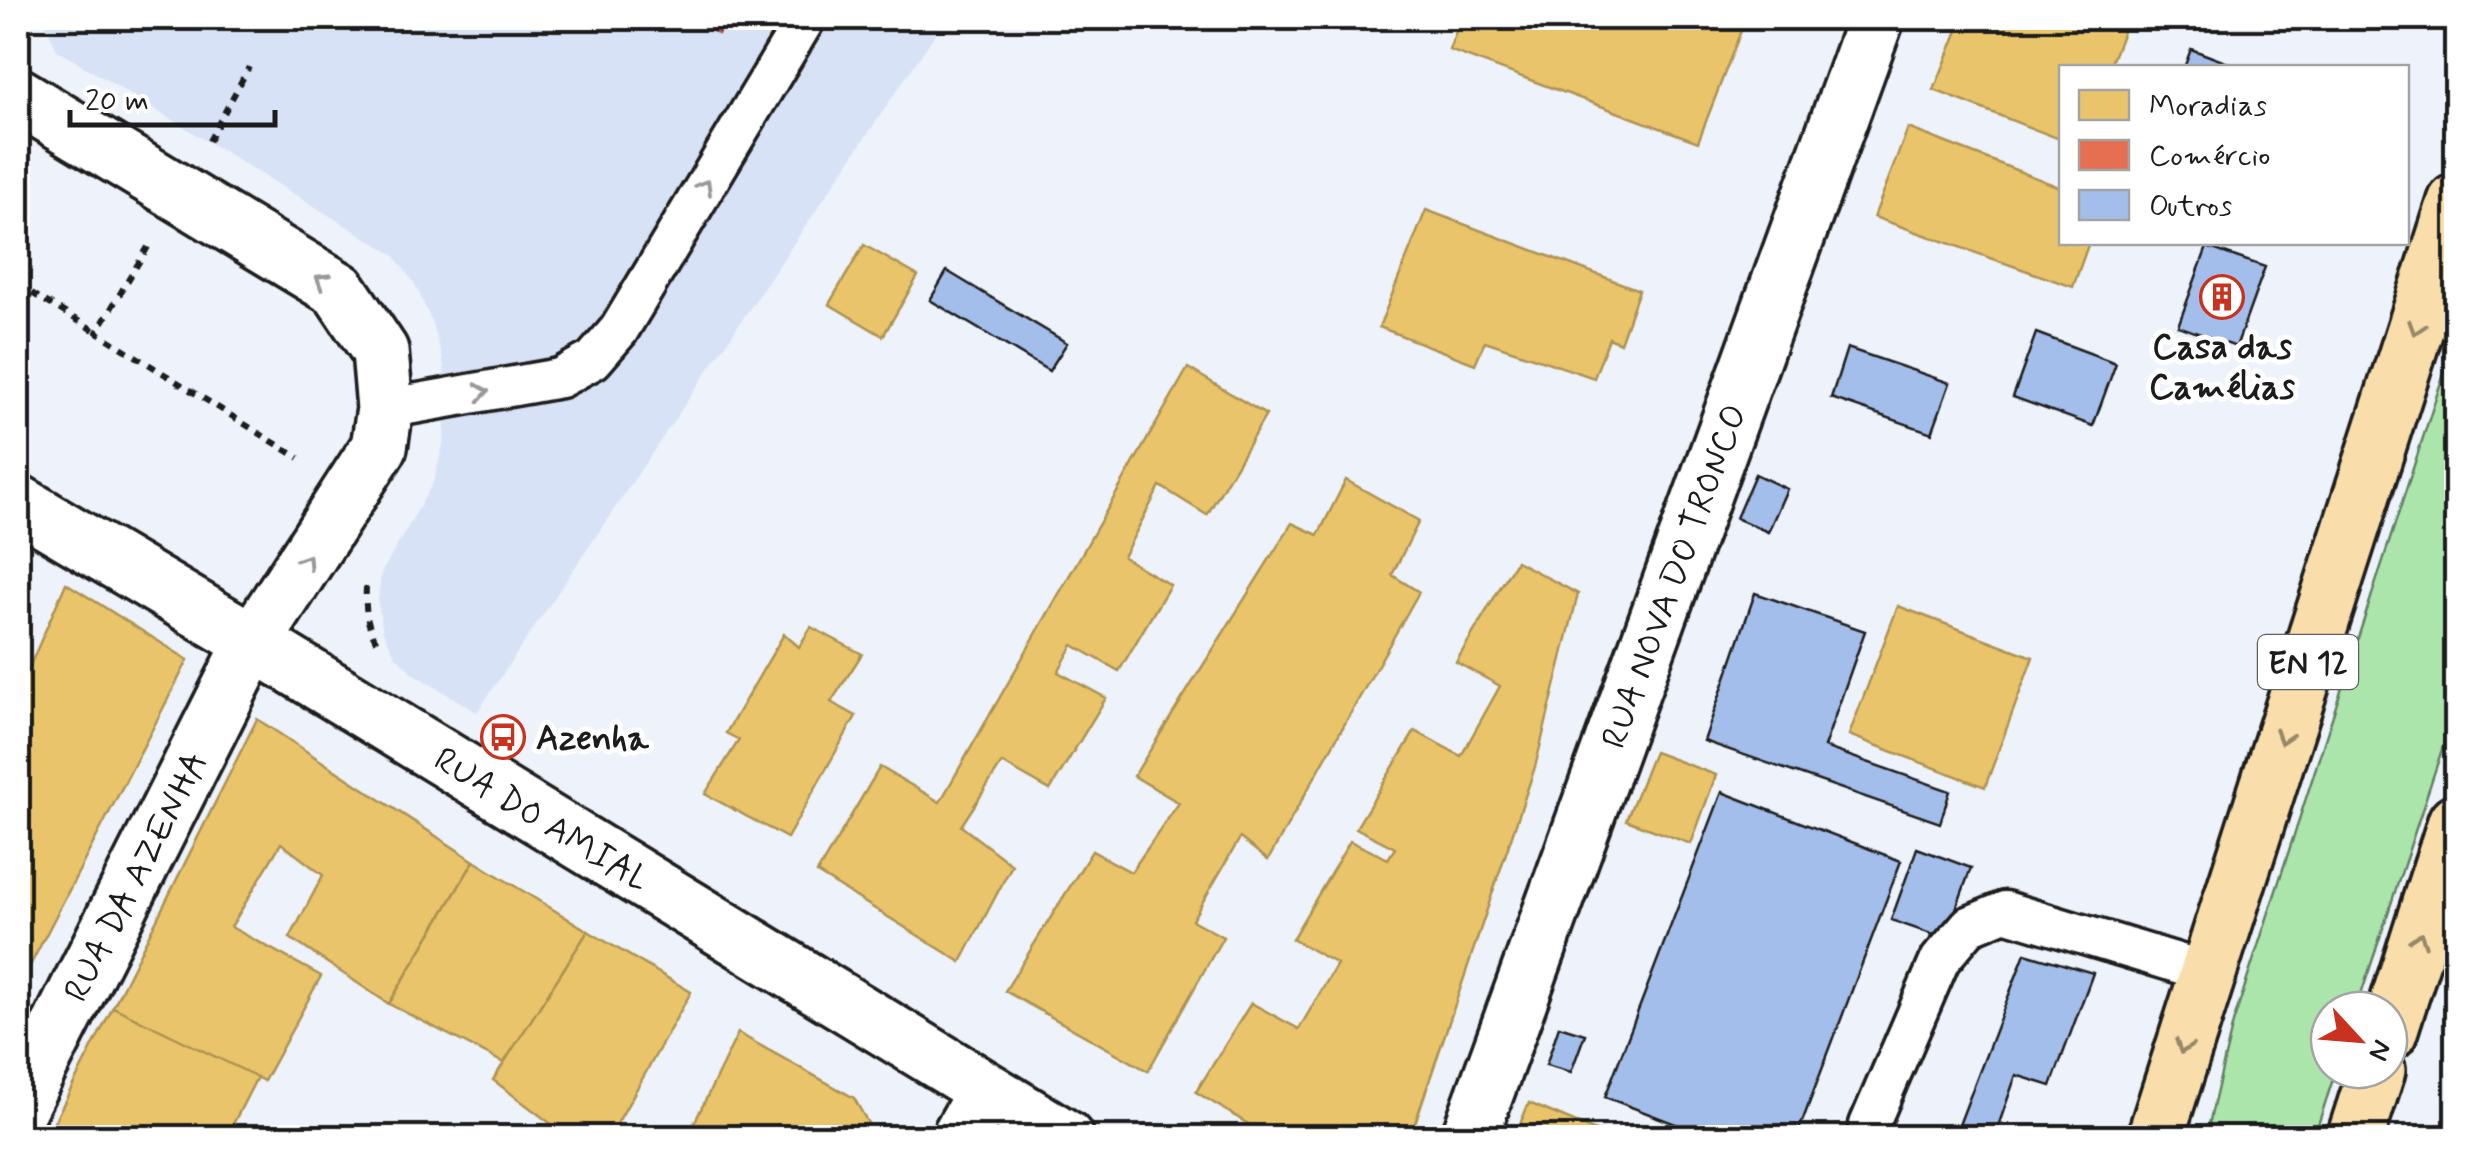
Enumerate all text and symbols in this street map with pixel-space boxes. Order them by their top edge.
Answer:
scale bar [70,65,275,127]
legend [2059,65,2409,245]
text: 20 m [85,82,149,121]
text: Moradias [2149,87,2267,126]
text: Comércio [2149,137,2271,176]
one-way arrow [693,179,712,197]
text: Outros [2149,187,2232,226]
one-way arrow [315,273,333,292]
building icon: Casa das Camélias [2199,274,2245,320]
one-way arrow [2407,319,2427,336]
place label: Casa das Camélias [2149,325,2296,411]
one-way arrow [473,382,490,403]
street label: RUA NOVA DO TRONCO [1592,398,1759,755]
one-way arrow [294,553,313,571]
road number: EN 12 [2258,635,2358,689]
bus stop icon: Azenha [480,714,526,760]
place label: Azenha [536,716,649,762]
one-way arrow [2275,728,2295,745]
street label: RUA DO AMIAL [425,737,658,904]
street label: RUA DA AZENHA [54,744,220,1010]
one-way arrow [2407,931,2427,948]
north arrow [2309,990,2409,1090]
text: N [2359,1033,2400,1066]
one-way arrow [2175,1037,2195,1054]

